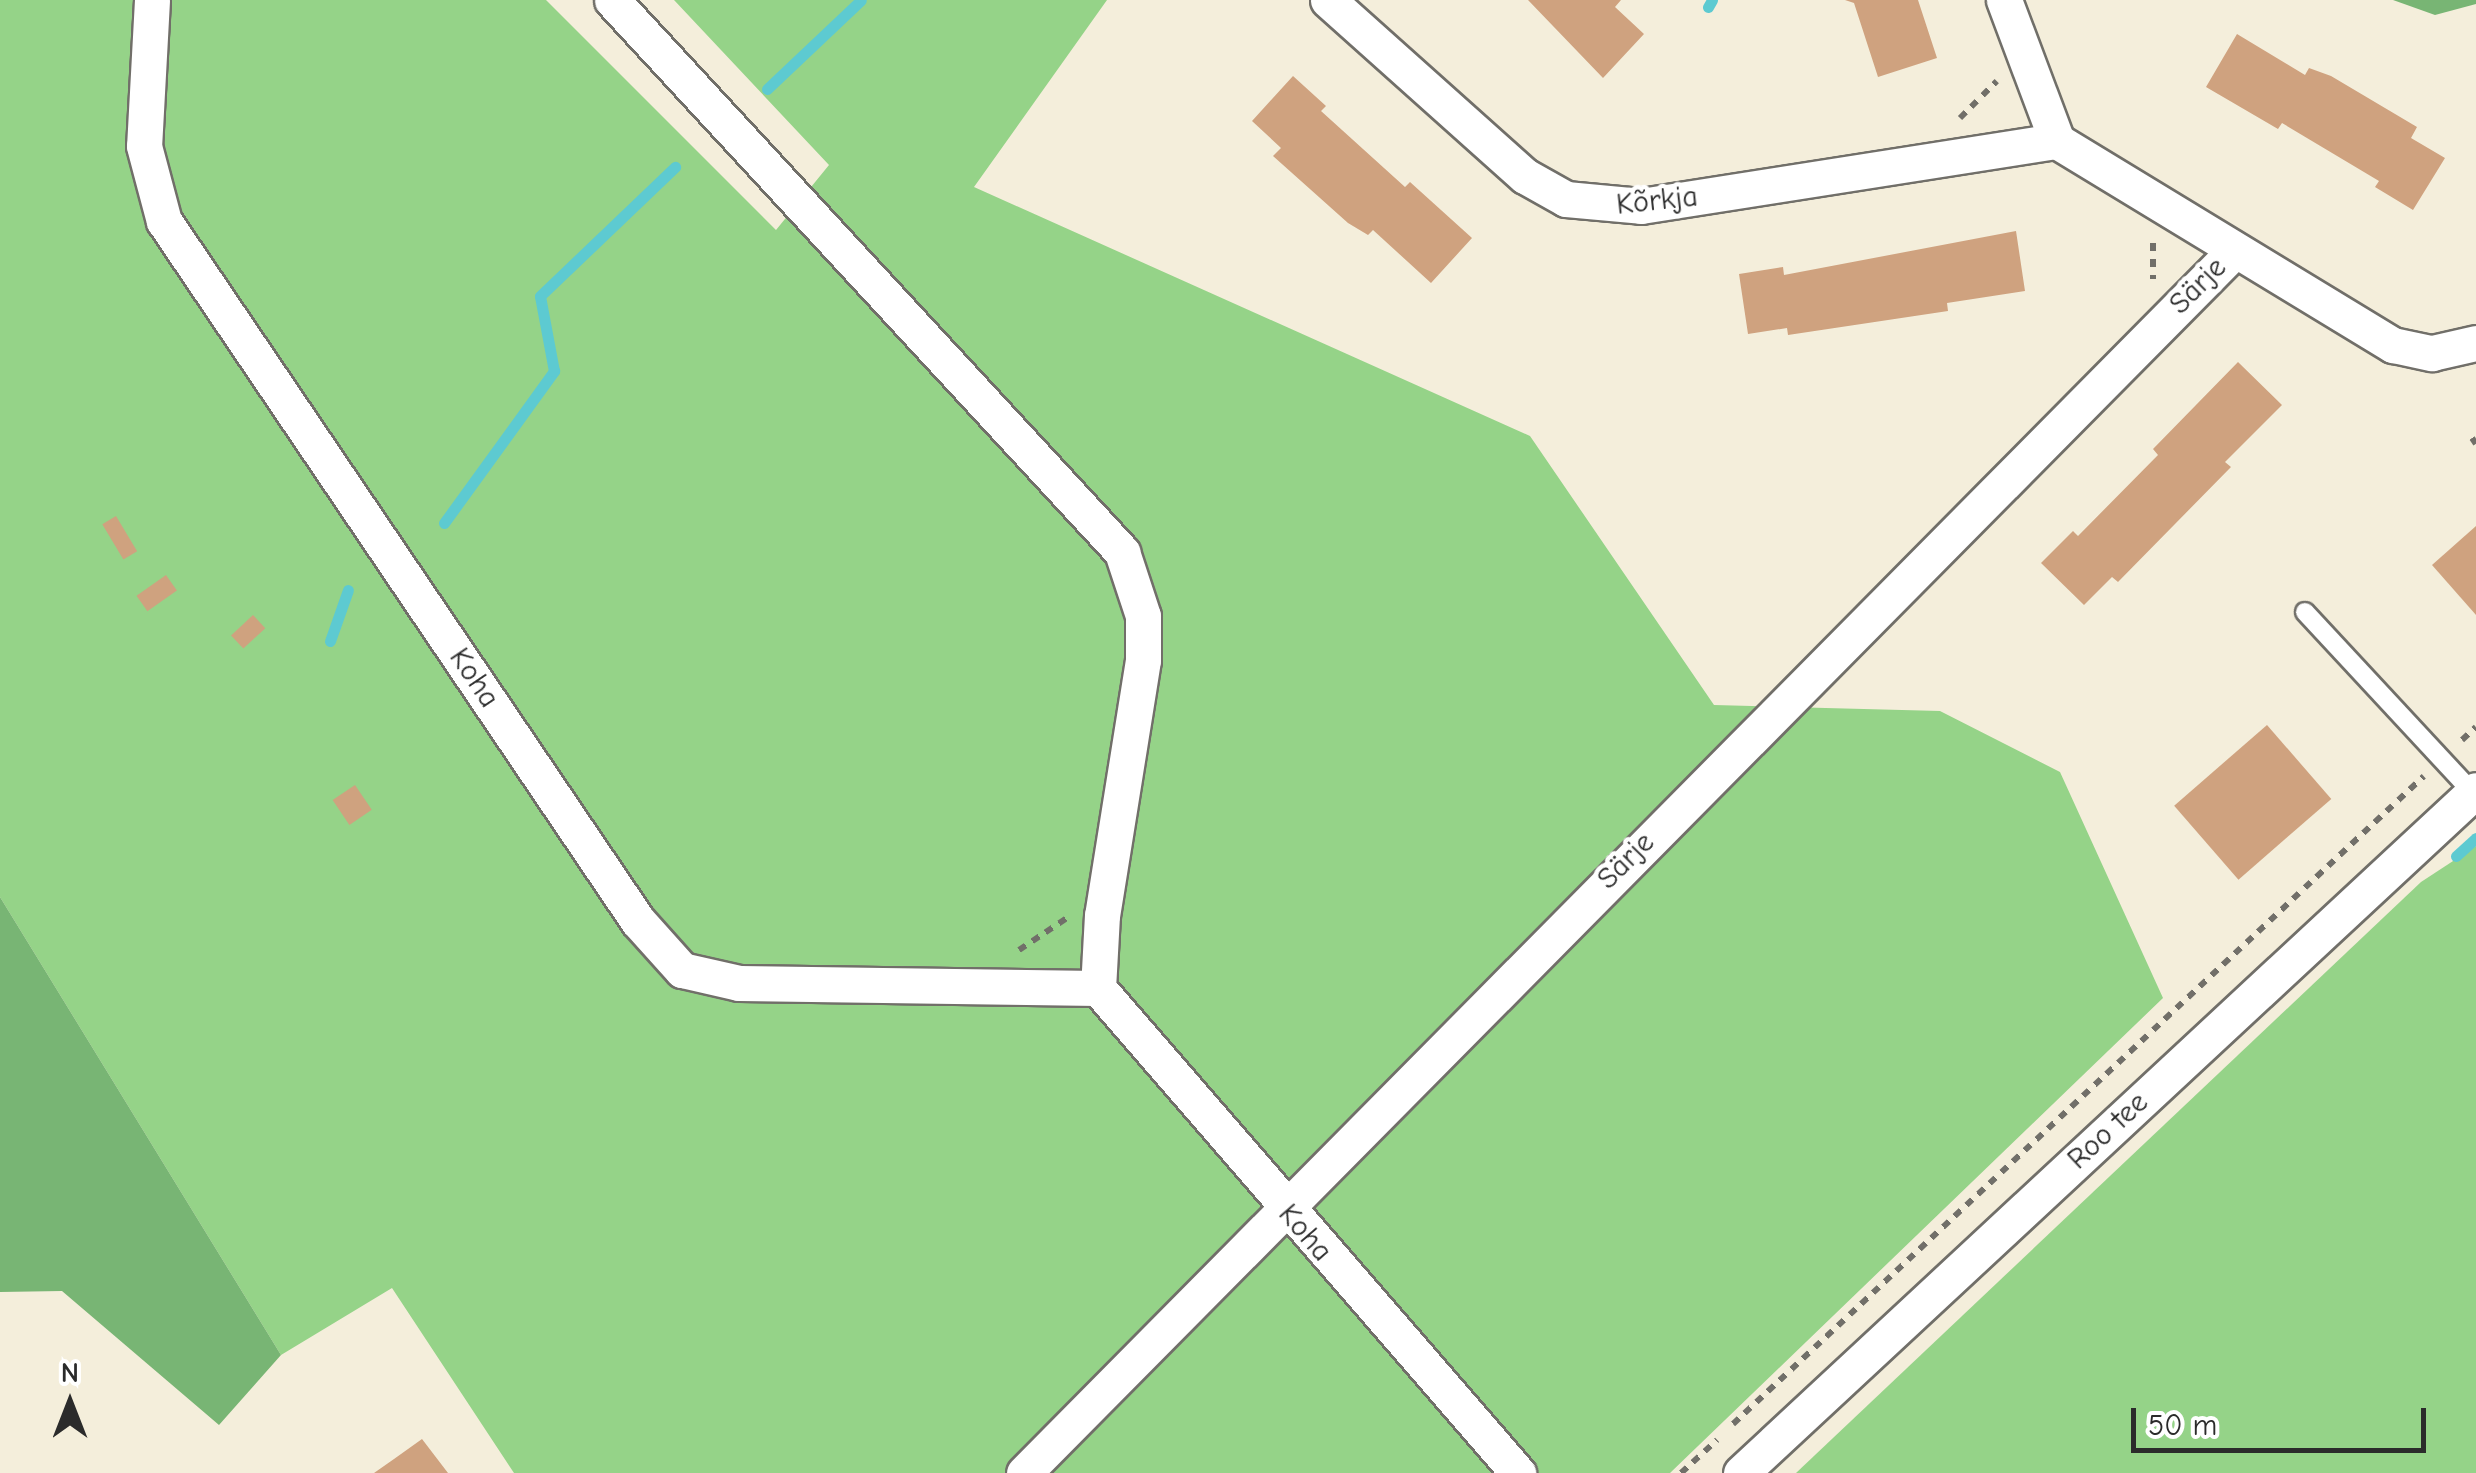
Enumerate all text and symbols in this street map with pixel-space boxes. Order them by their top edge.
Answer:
street label: Kõrkja [1615,179,1699,223]
street label: Särje [2162,250,2234,322]
street label: Koha [441,641,507,715]
street label: Särje [1590,825,1662,897]
street label: Roo tee [2060,1085,2156,1177]
street label: Koha [1270,1197,1340,1269]
north arrow [20,1353,120,1453]
text: N [61,1357,79,1389]
scale bar [2136,1388,2431,1450]
text: 50 m [2148,1408,2217,1443]

